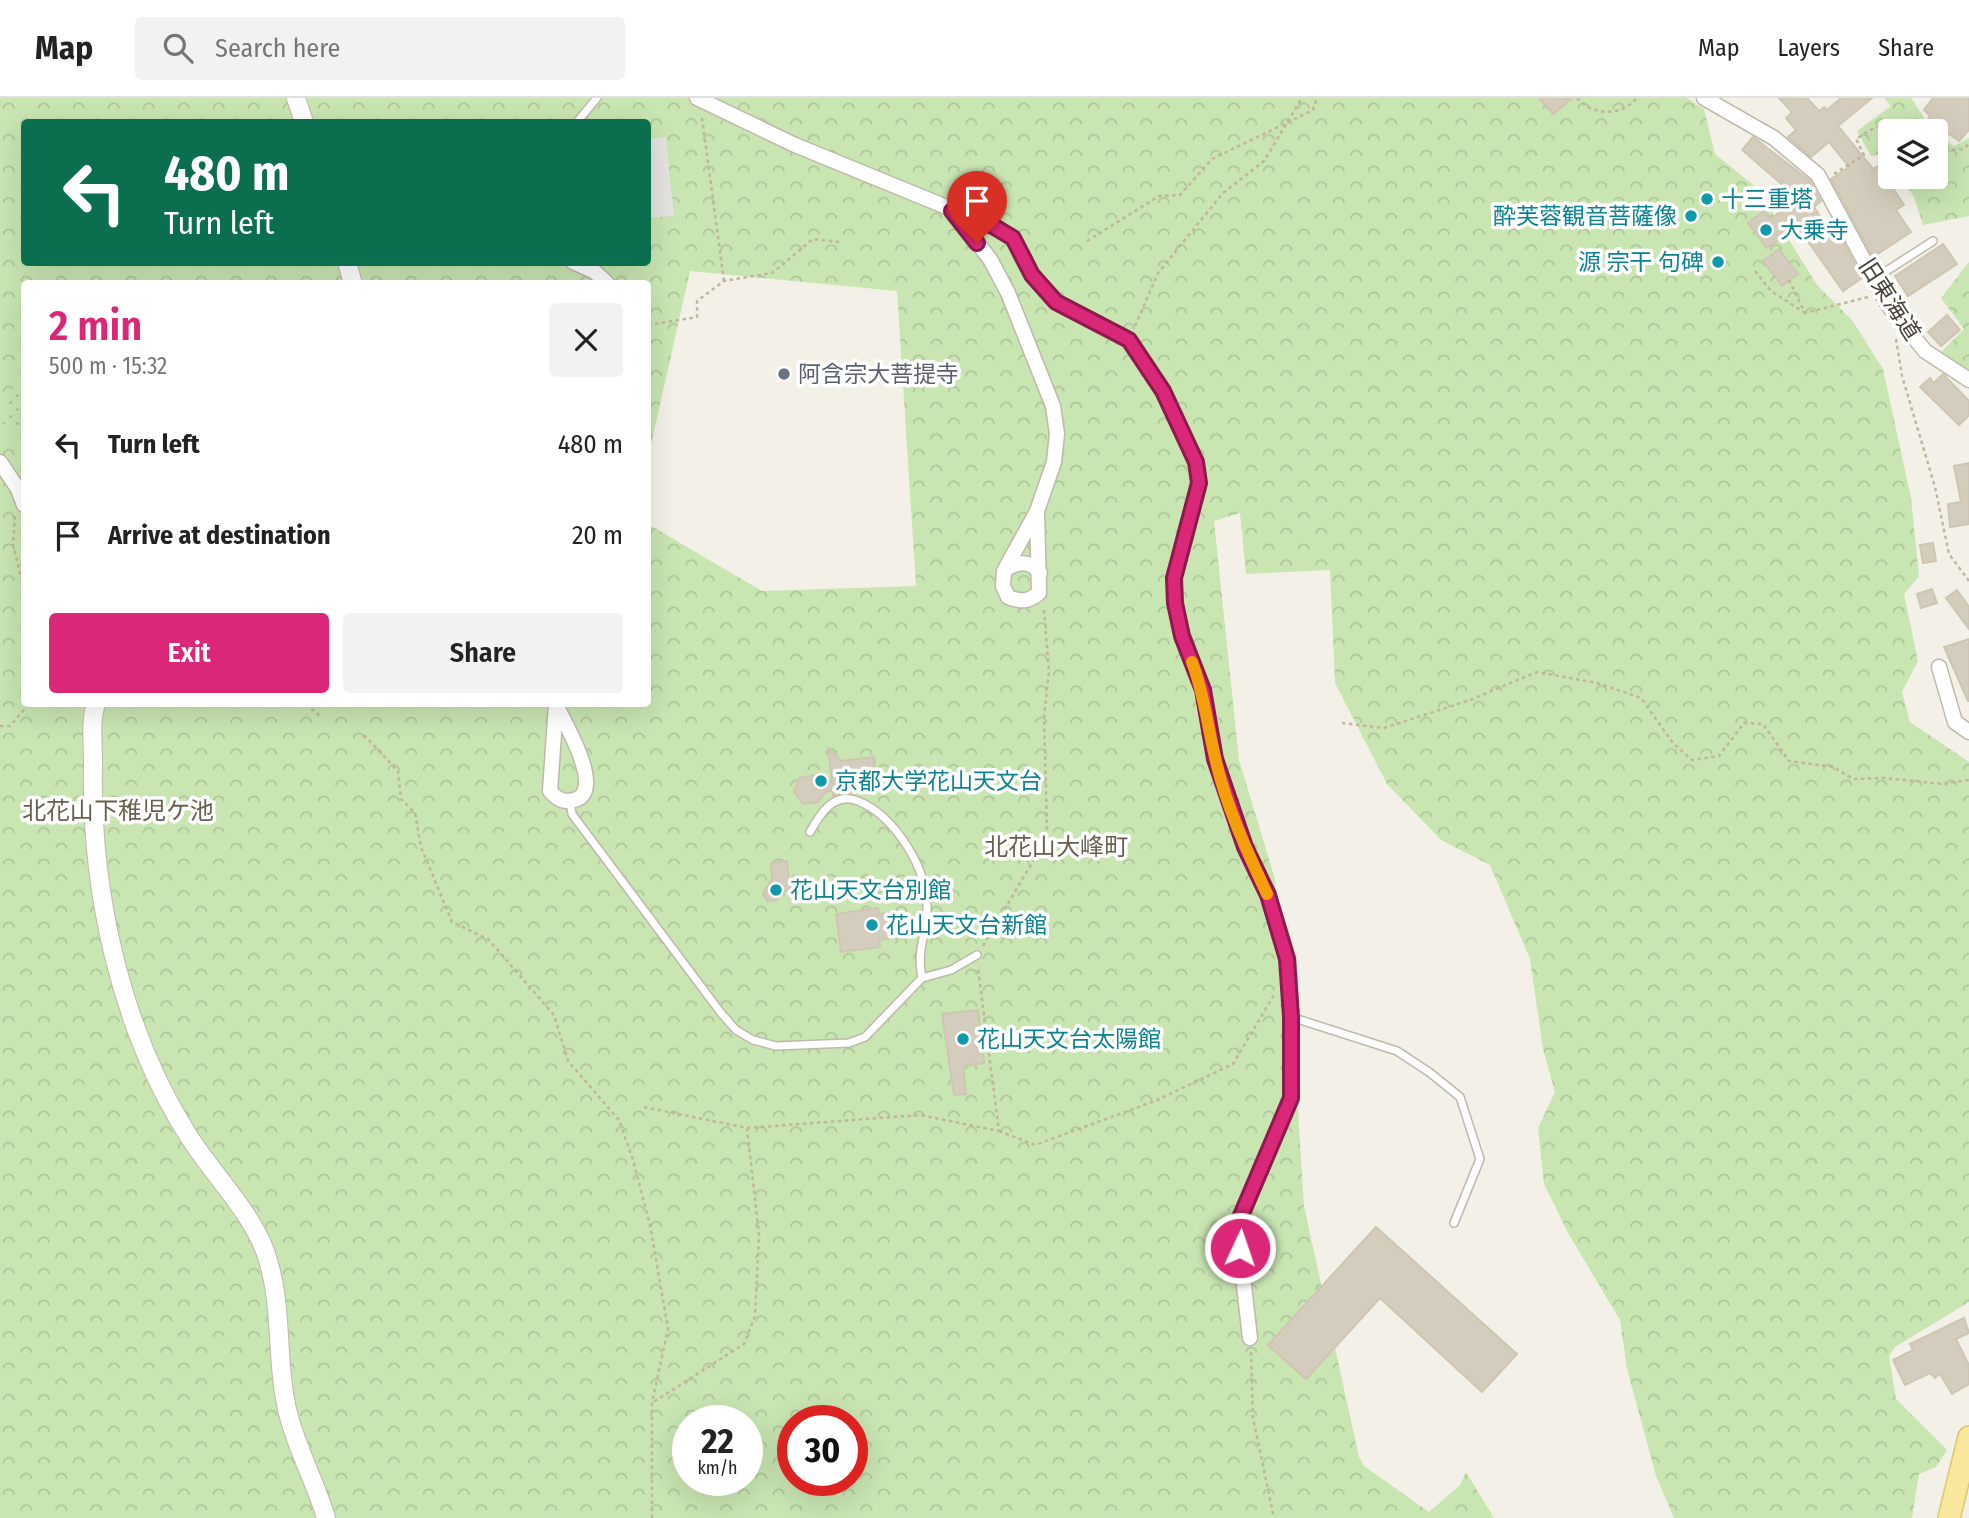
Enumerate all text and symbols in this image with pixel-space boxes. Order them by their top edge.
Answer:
search box [135,17,625,80]
text: Map [35,28,93,68]
icon: search [159,29,197,67]
text: Search here [215,33,340,64]
text: Map [1698,34,1740,62]
text: Layers [1778,34,1840,62]
text: Share [1878,34,1934,62]
map controls [1878,119,1948,189]
button: layers [1878,119,1948,189]
text: 480 m [164,144,289,203]
icon: left [49,147,140,238]
pin [947,171,1007,243]
icon: arrive [958,182,996,220]
place label: 十三重塔 [1721,185,1813,213]
marker: 十三重塔 [1699,191,1715,207]
place label: 酔芙蓉観音菩薩像 [1493,202,1677,230]
text: Turn left [164,204,274,242]
marker: 酔芙蓉観音菩薩像 [1683,208,1699,224]
place label: 大乗寺 [1780,216,1849,244]
marker: 大乗寺 [1758,222,1774,238]
place label: 源 宗干 句碑 [1578,248,1704,276]
street label: 旧東海道 [1853,253,1927,345]
marker: 源 宗干 句碑 [1710,254,1726,270]
text: 2 min [49,301,142,351]
button: close [549,303,623,377]
text: 500 m · 15:32 [49,352,167,380]
place label: 阿含宗大菩提寺 [798,360,959,388]
marker: 阿含宗大菩提寺 [776,366,792,382]
icon: left [49,426,87,464]
text: Turn left [108,429,200,460]
text: 480 m [558,429,623,460]
icon: arrive [49,517,87,555]
text: Arrive at destination [108,520,331,551]
text: 20 m [572,520,623,551]
button: Exit [49,613,329,693]
button: Share [343,613,623,693]
place label: 京都大学花山天文台 [835,767,1042,795]
marker: 京都大学花山天文台 [813,773,829,789]
district label: 北花山下稚児ケ池 [22,797,214,825]
district label: 北花山大峰町 [984,833,1128,861]
place label: 花山天文台別館 [790,876,951,904]
marker: 花山天文台別館 [768,882,784,898]
place label: 花山天文台新館 [886,911,1047,939]
marker: 花山天文台新館 [864,917,880,933]
place label: 花山天文台太陽館 [977,1025,1161,1053]
marker: 花山天文台太陽館 [955,1031,971,1047]
position arrow [1203,1211,1277,1285]
speed limit sign: 30 [777,1405,868,1496]
text: 22 [701,1420,734,1462]
text: km/h [697,1457,738,1479]

